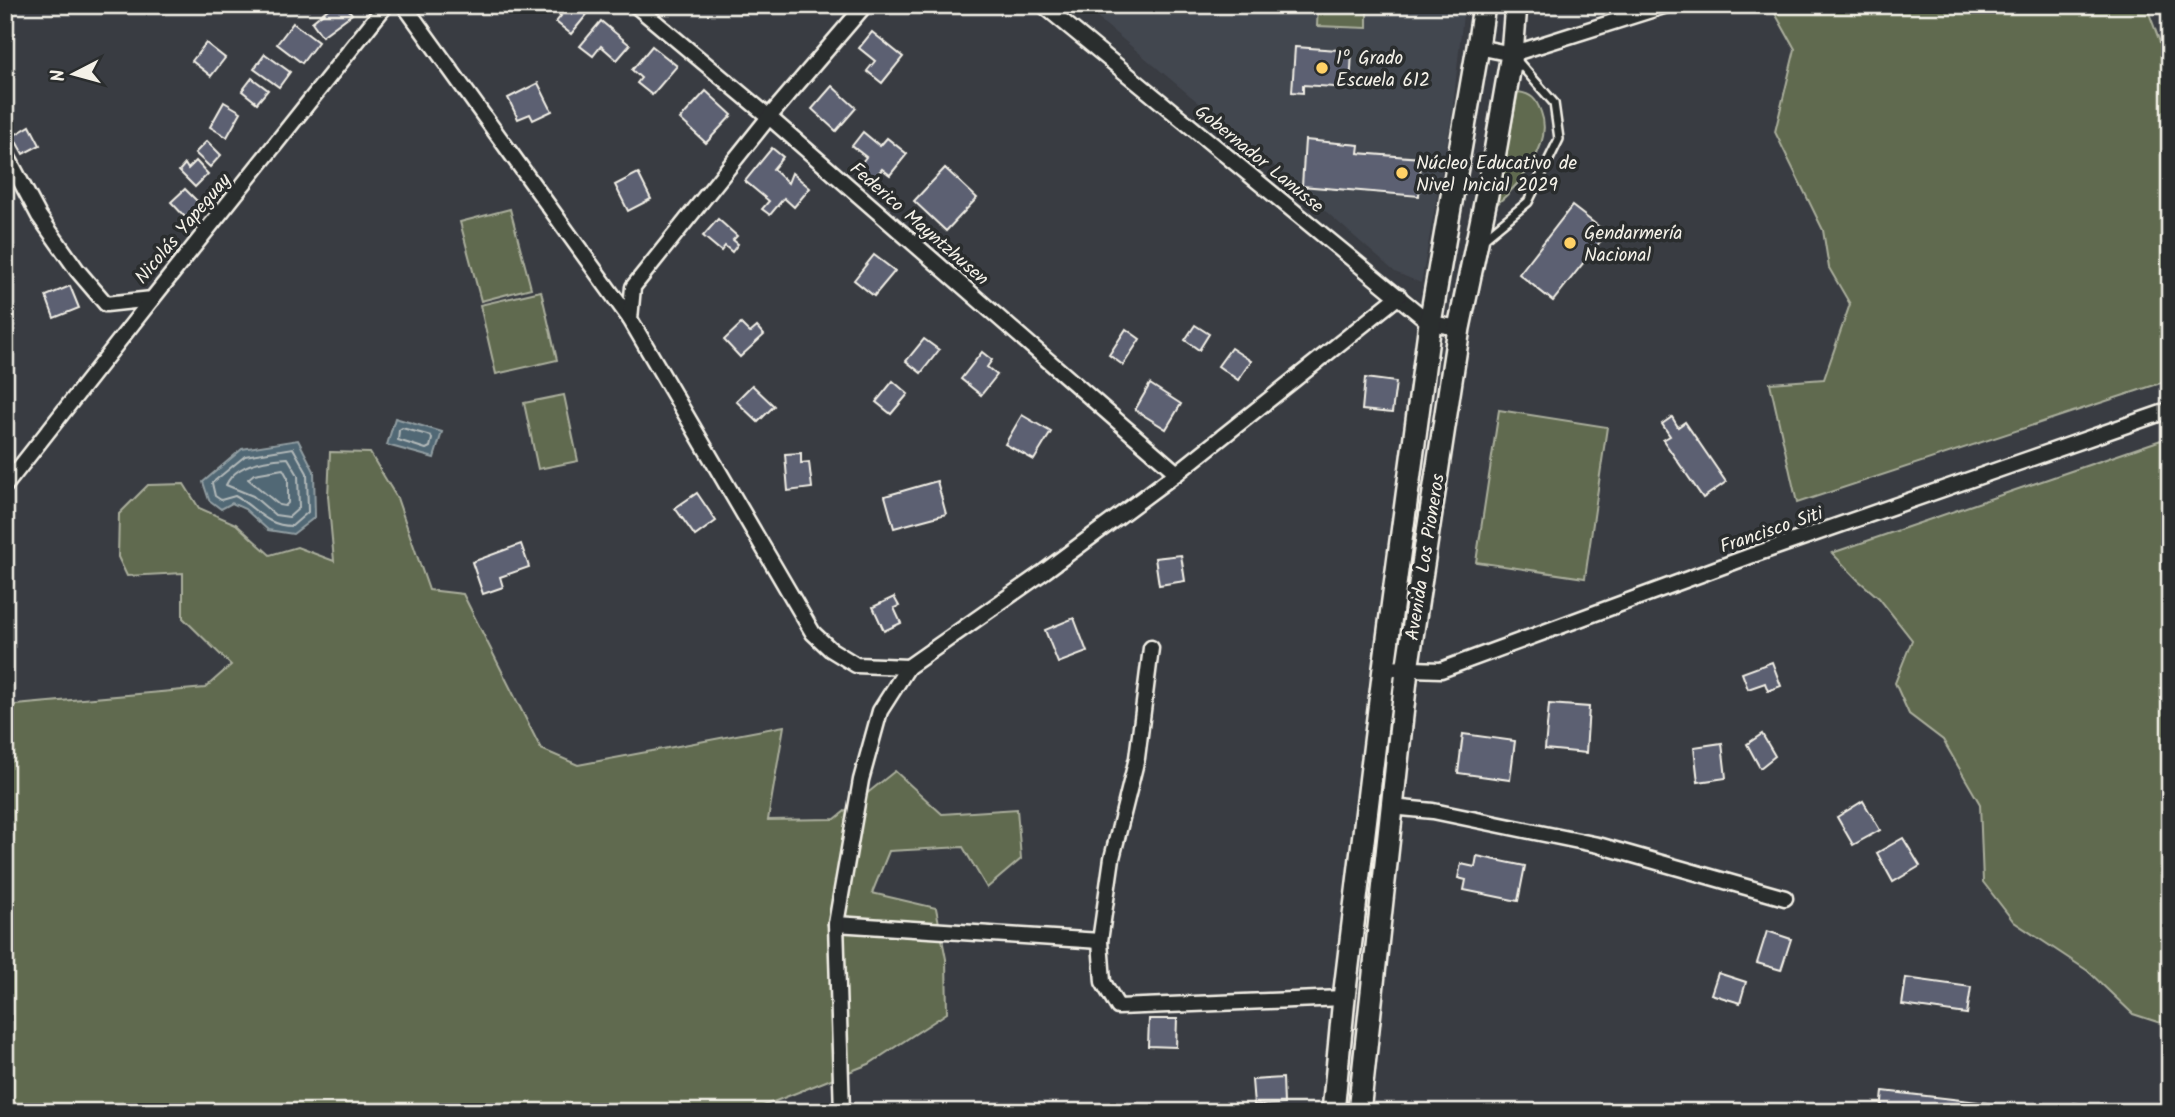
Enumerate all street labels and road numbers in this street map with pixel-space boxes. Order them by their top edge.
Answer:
street label: Gobernador Lanusse [1187,98,1330,222]
street label: Federico Mayntzhusen [842,155,995,294]
street label: Nicolás Yapeguay [128,166,240,291]
street label: Avenida Los Pioneros [1398,472,1454,643]
street label: Francisco Siti [1716,499,1829,563]

